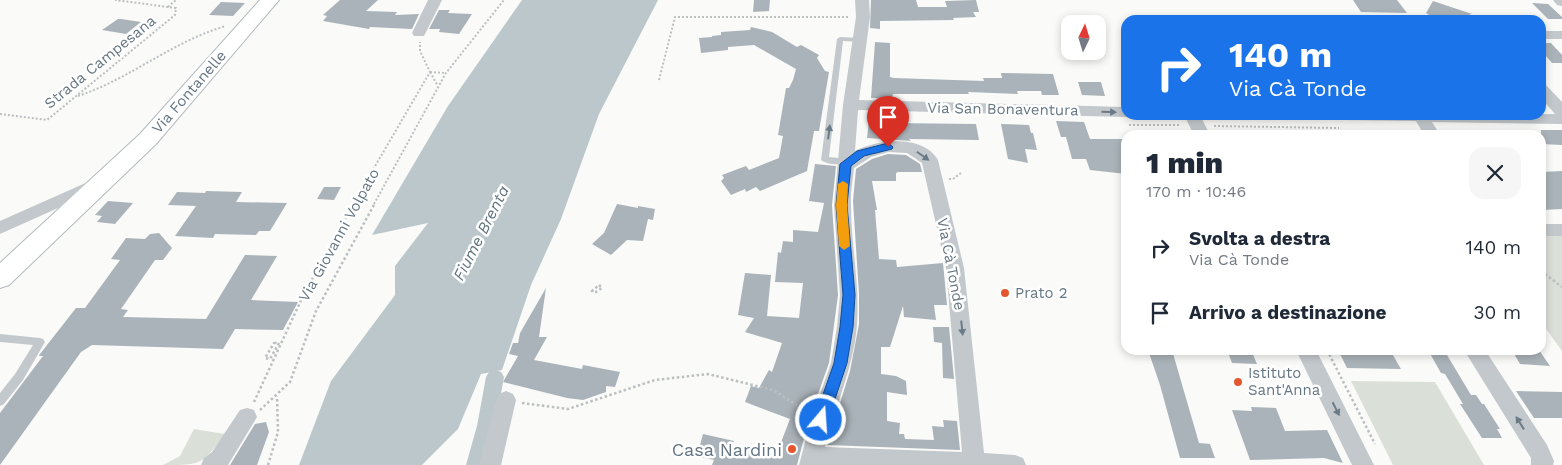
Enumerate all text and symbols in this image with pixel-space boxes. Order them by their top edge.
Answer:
street label: Strada Campesana [41,11,160,113]
north arrow [1061,15,1106,60]
map controls [1061,15,1106,60]
text: 140 m [1229,34,1332,76]
icon: right [1146,35,1211,100]
street label: Via Fontanelle [148,47,230,137]
text: Via Cà Tonde [1229,76,1367,101]
pin [867,96,909,147]
street label: Via San Bonaventura [927,99,1079,119]
icon: arrive [874,103,902,131]
one-way arrow [1102,108,1118,116]
one-way arrow [825,123,833,139]
text: 1 min [1146,145,1223,180]
button: close [1469,147,1521,199]
one-way arrow [916,151,930,160]
street label: Via Giovanni Volpato [295,165,383,305]
water label: Fiume Brenta [449,182,513,283]
text: 170 m · 10:46 [1146,182,1246,201]
street label: Via Cà Tonde [933,216,969,312]
text: Svolta a destra [1189,227,1330,250]
icon: right [1146,234,1174,262]
text: 140 m [1466,236,1521,259]
text: Via Cà Tonde [1189,250,1289,269]
place label: Prato 2 [1015,284,1067,302]
marker: Prato 2 [999,287,1011,299]
icon: arrive [1146,299,1174,327]
text: Arrivo a destinazione [1189,301,1386,324]
text: 30 m [1474,301,1521,324]
one-way arrow [958,320,966,336]
place label: Istituto Sant'Anna [1248,364,1321,399]
marker: Istituto Sant'Anna [1232,376,1244,388]
position arrow [794,393,846,445]
one-way arrow [1332,402,1340,416]
one-way arrow [1515,416,1525,429]
place label: Casa Nardini [672,439,782,460]
marker: Casa Nardini [786,443,798,455]

